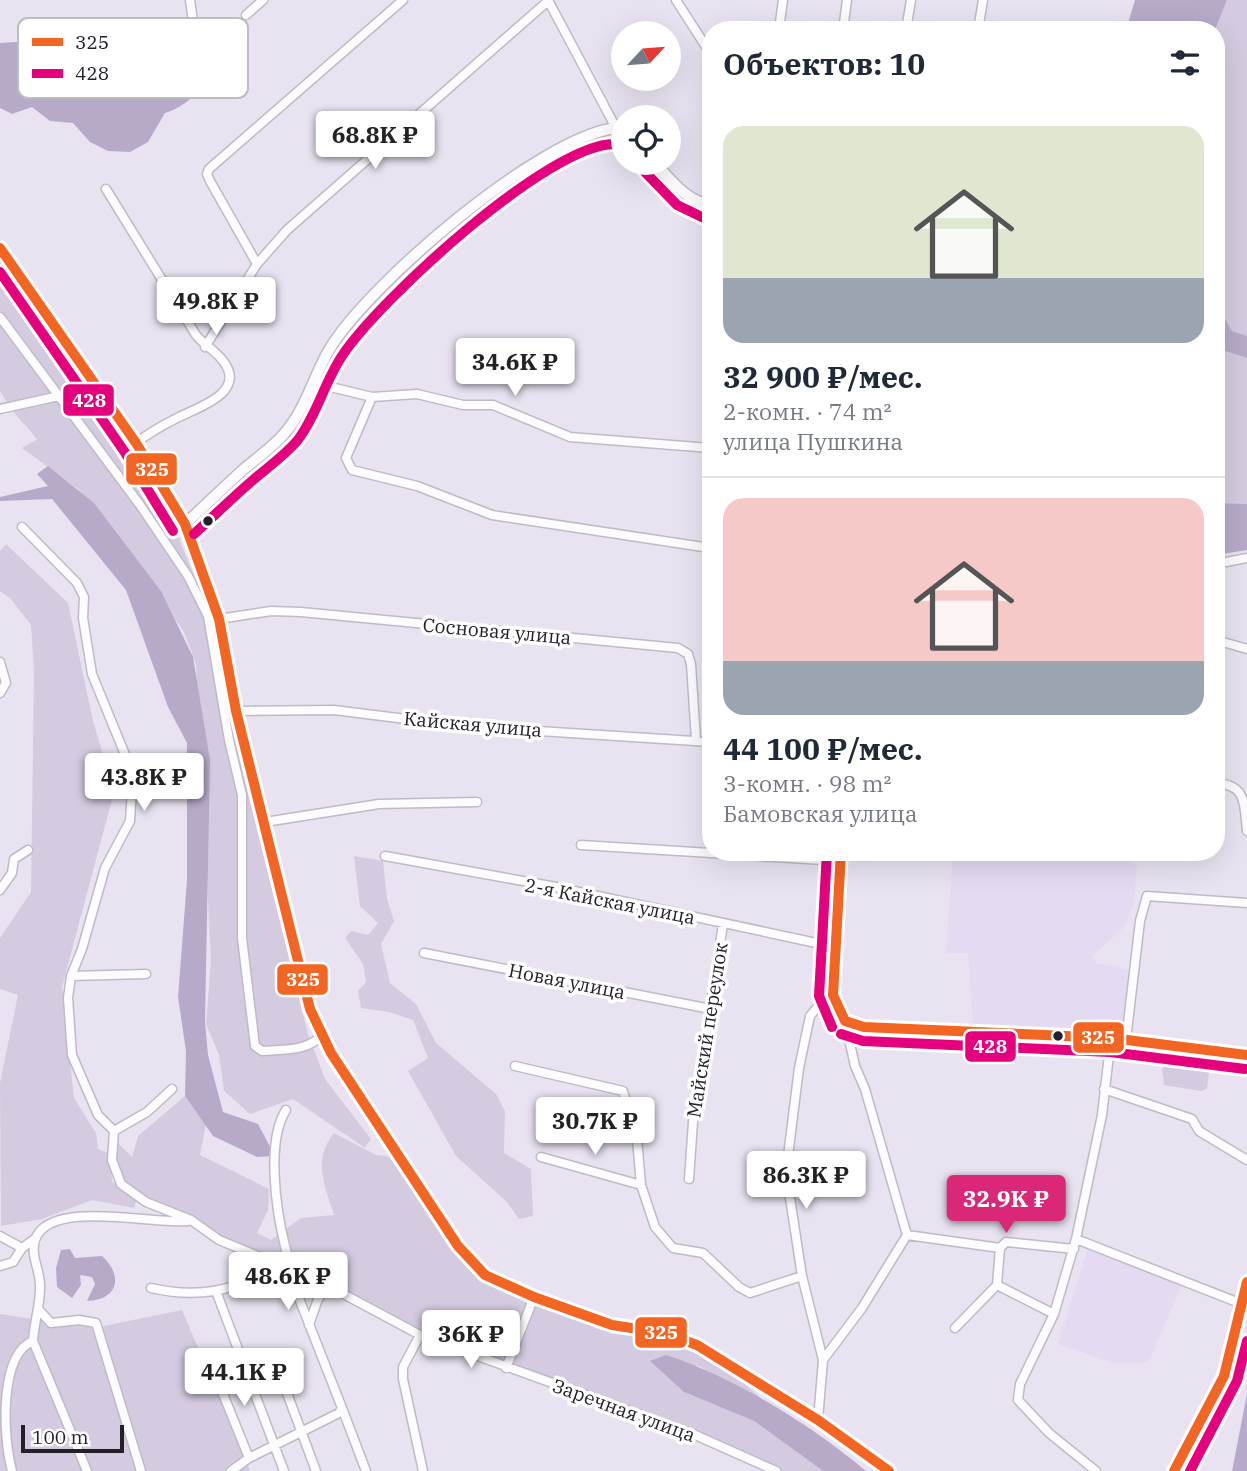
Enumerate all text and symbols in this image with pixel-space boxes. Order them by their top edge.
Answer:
legend [18,18,248,98]
north arrow [611,21,681,91]
map controls [611,21,681,175]
text: 325 [75,30,109,54]
text: Объектов: 10 [723,44,925,83]
icon: filters [1166,44,1204,82]
text: 428 [75,61,109,85]
button: locate [611,105,681,175]
pin: 68.8K ₽ [310,111,440,171]
text: 68.8K ₽ [332,119,418,149]
icon: home [901,171,1027,297]
pin: 49.8K ₽ [151,278,281,337]
text: 49.8K ₽ [173,285,259,315]
pin: 34.6K ₽ [450,338,580,398]
text: 34.6K ₽ [472,346,558,376]
text: 32 900 ₽/мес. [723,357,922,396]
line badge: 428 [62,383,115,417]
text: 428 [72,388,106,412]
text: 2-комн. · 74 m² [723,396,892,426]
text: улица Пушкина [723,426,903,456]
line badge: 325 [125,452,178,486]
text: 325 [135,457,169,481]
unlabelled marker [201,514,215,528]
icon: home [901,543,1027,669]
street label: Сосновая улица [422,613,572,649]
street label: Кайская улица [403,706,543,742]
text: 44 100 ₽/мес. [723,729,922,768]
pin: 43.8K ₽ [79,754,209,813]
text: 43.8K ₽ [101,761,187,791]
text: 3-комн. · 98 m² [723,768,892,798]
text: Бамовская улица [723,798,918,828]
street label: 2-я Кайская улица [523,873,697,929]
street label: Майский переулок [681,941,733,1119]
street label: Новая улица [507,958,627,1004]
line badge: 325 [276,963,329,996]
text: 325 [286,967,320,991]
line badge: 325 [1072,1021,1125,1054]
text: 325 [1081,1025,1115,1049]
unlabelled marker [1051,1029,1065,1043]
line badge: 428 [964,1030,1017,1063]
text: 428 [973,1034,1007,1058]
pin: 30.7K ₽ [530,1098,660,1157]
text: 30.7K ₽ [552,1105,638,1135]
pin: 86.3K ₽ [741,1152,871,1211]
text: 86.3K ₽ [763,1159,849,1189]
pin: 32.9K ₽ [941,1176,1071,1235]
text: 32.9K ₽ [963,1183,1049,1213]
pin: 48.6K ₽ [223,1252,353,1312]
text: 48.6K ₽ [245,1260,331,1290]
pin: 36K ₽ [422,1310,520,1370]
line badge: 325 [634,1316,688,1349]
text: 36K ₽ [438,1318,504,1348]
text: 325 [644,1320,678,1344]
pin: 44.1K ₽ [179,1348,309,1408]
text: 44.1K ₽ [201,1356,287,1386]
street label: Заречная улица [549,1373,699,1447]
scale bar [21,1422,124,1454]
text: 100 m [32,1425,89,1449]

